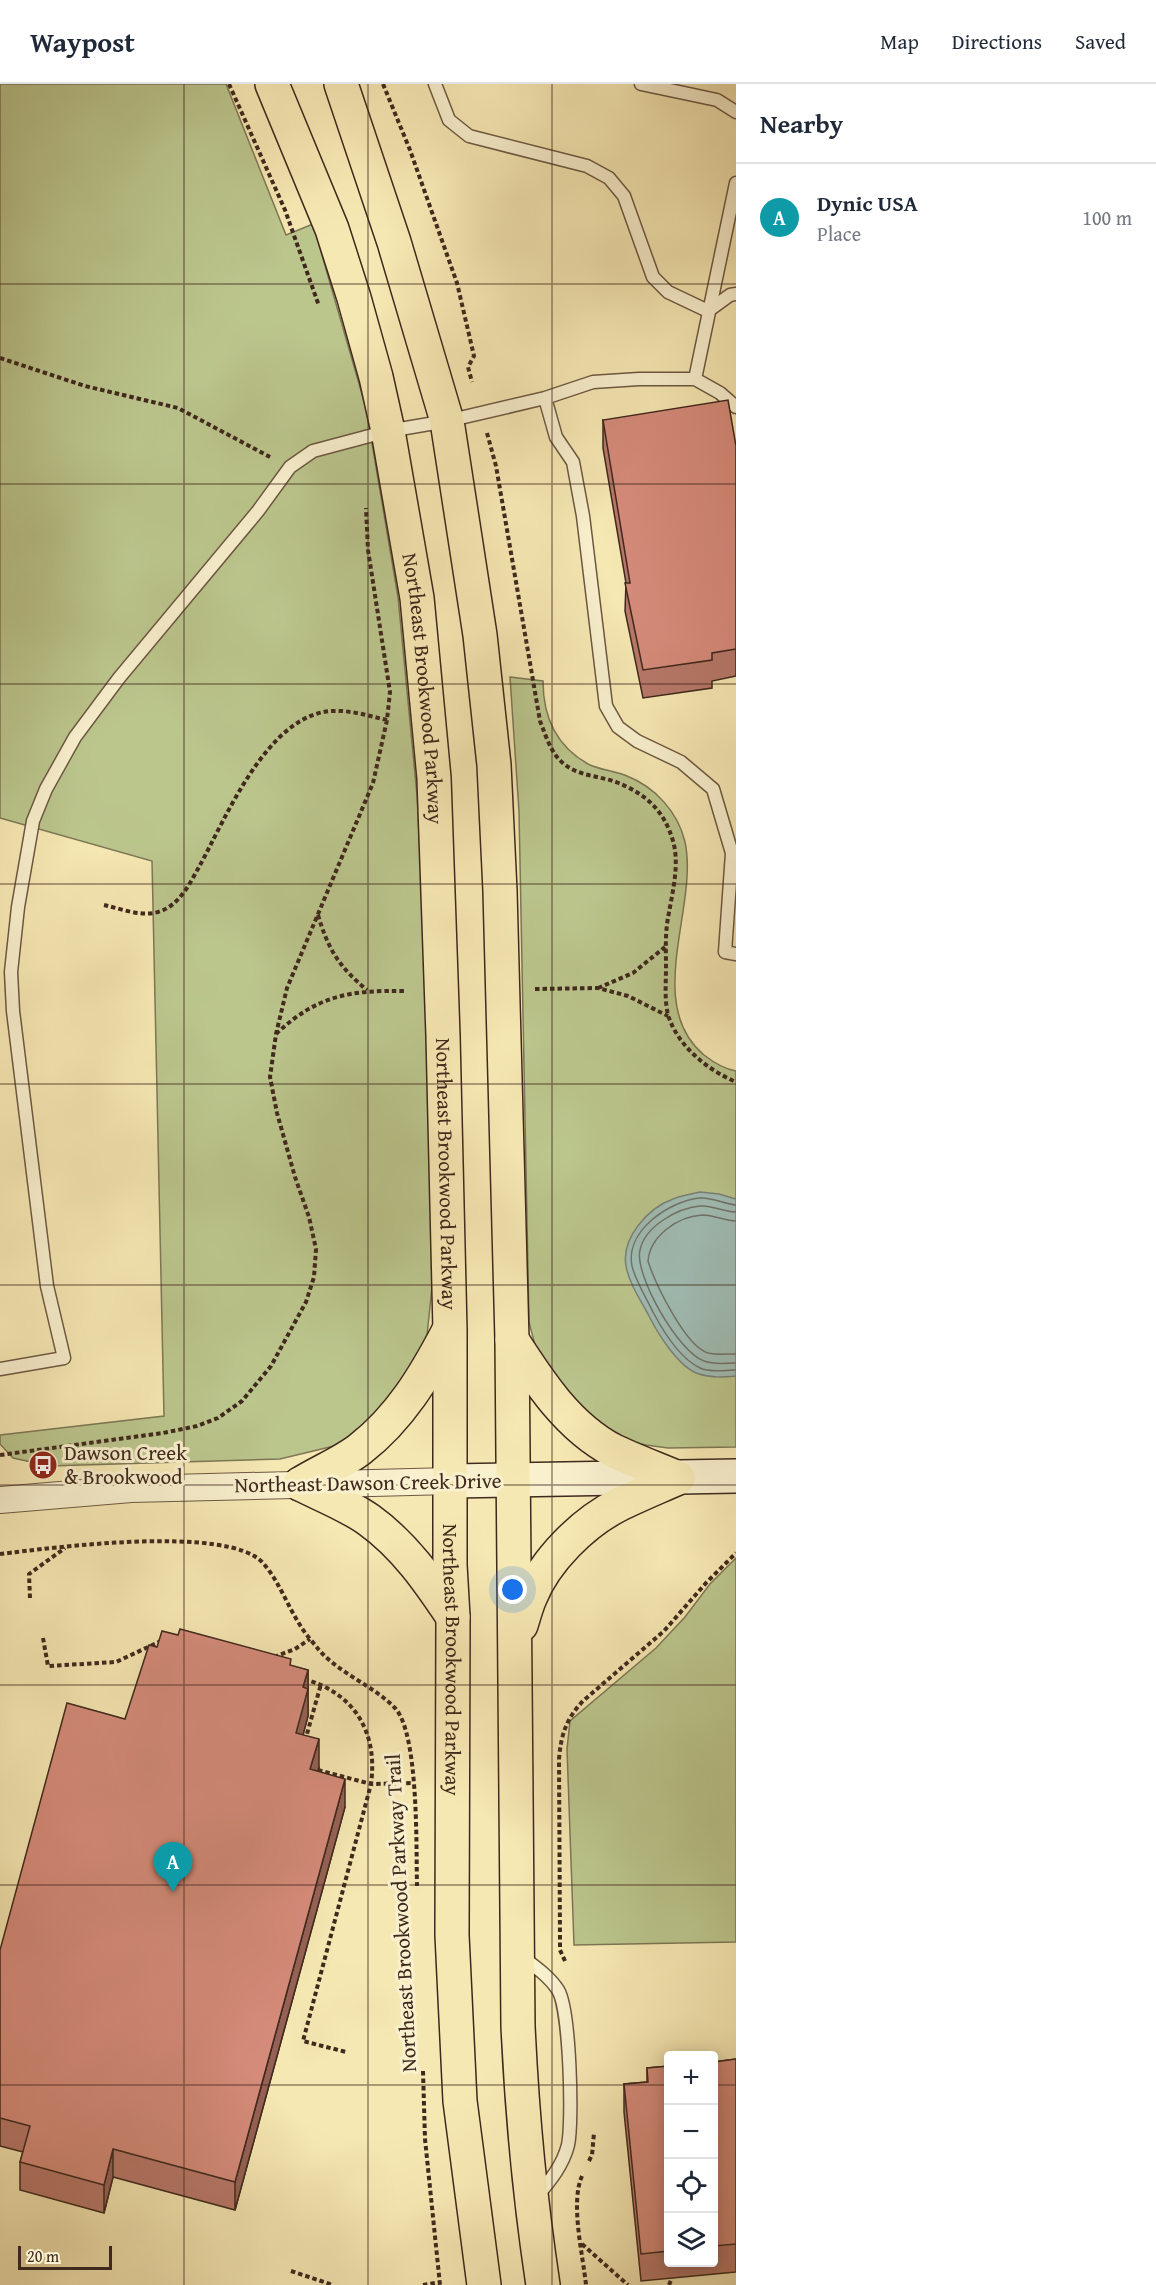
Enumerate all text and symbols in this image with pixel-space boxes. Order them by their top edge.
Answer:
text: Waypost [30,21,135,62]
text: Map [880,26,919,57]
text: Directions [952,26,1042,57]
text: Saved [1075,26,1126,57]
text: Nearby [760,104,843,143]
text: Dynic USA [817,187,918,219]
text: A [773,203,786,232]
text: 100 m [1082,203,1132,232]
text: Place [817,219,861,248]
street label: Northeast Brookwood Parkway [394,551,452,825]
street label: Northeast Brookwood Parkway [428,1037,466,1311]
place label: Dawson Creek & Brookwood [64,1437,187,1492]
bus stop icon: Dawson Creek & Brookwood [27,1449,59,1481]
street label: Northeast Dawson Creek Drive [234,1465,502,1500]
street label: Northeast Brookwood Parkway [435,1524,469,1796]
your location [498,1575,527,1604]
street label: Northeast Brookwood Parkway Trail [377,1753,424,2073]
pin: A [154,1842,192,1892]
map controls [664,2051,718,2267]
button: + [664,2051,718,2105]
button: − [664,2105,718,2159]
button: locate [664,2159,718,2213]
button: layers [664,2213,718,2267]
scale bar [18,2243,112,2270]
text: 20 m [27,2244,59,2268]

